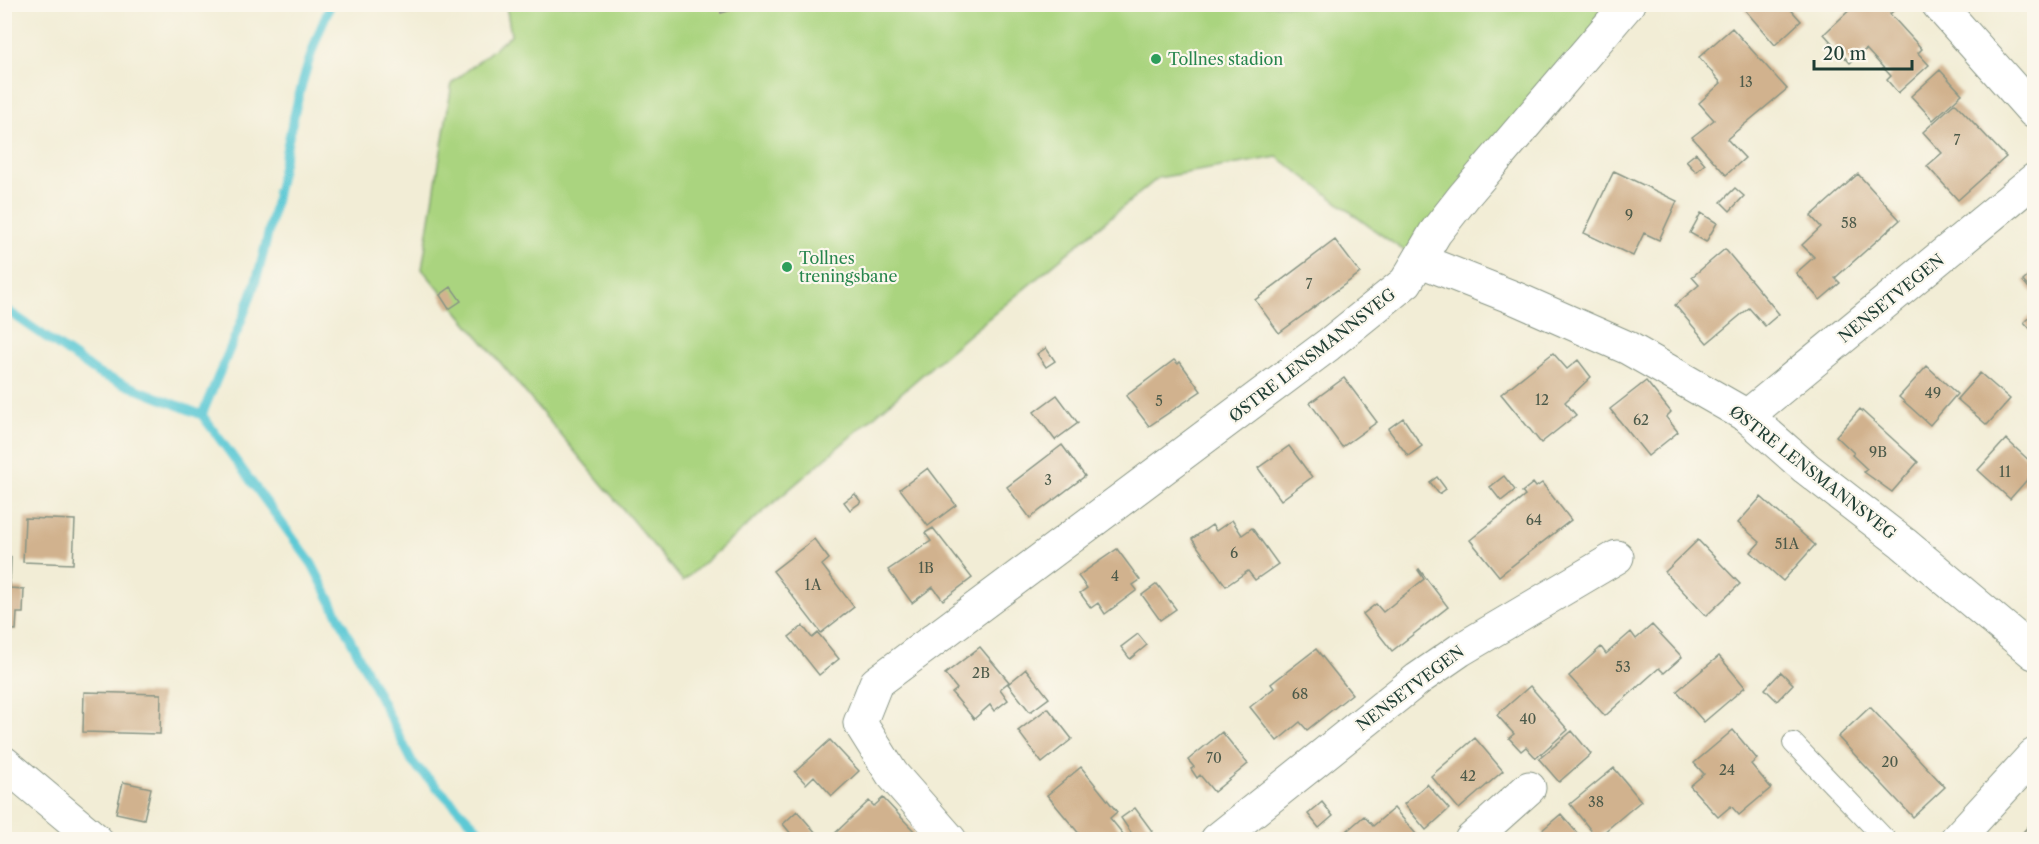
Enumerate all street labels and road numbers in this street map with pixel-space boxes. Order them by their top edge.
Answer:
street label: NENSETVEGEN [1834,249,1948,347]
street label: ØSTRE LENSMANNSVEG [1225,284,1399,426]
street label: ØSTRE LENSMANNSVEG [1726,401,1900,543]
street label: NENSETVEGEN [1352,641,1468,735]

